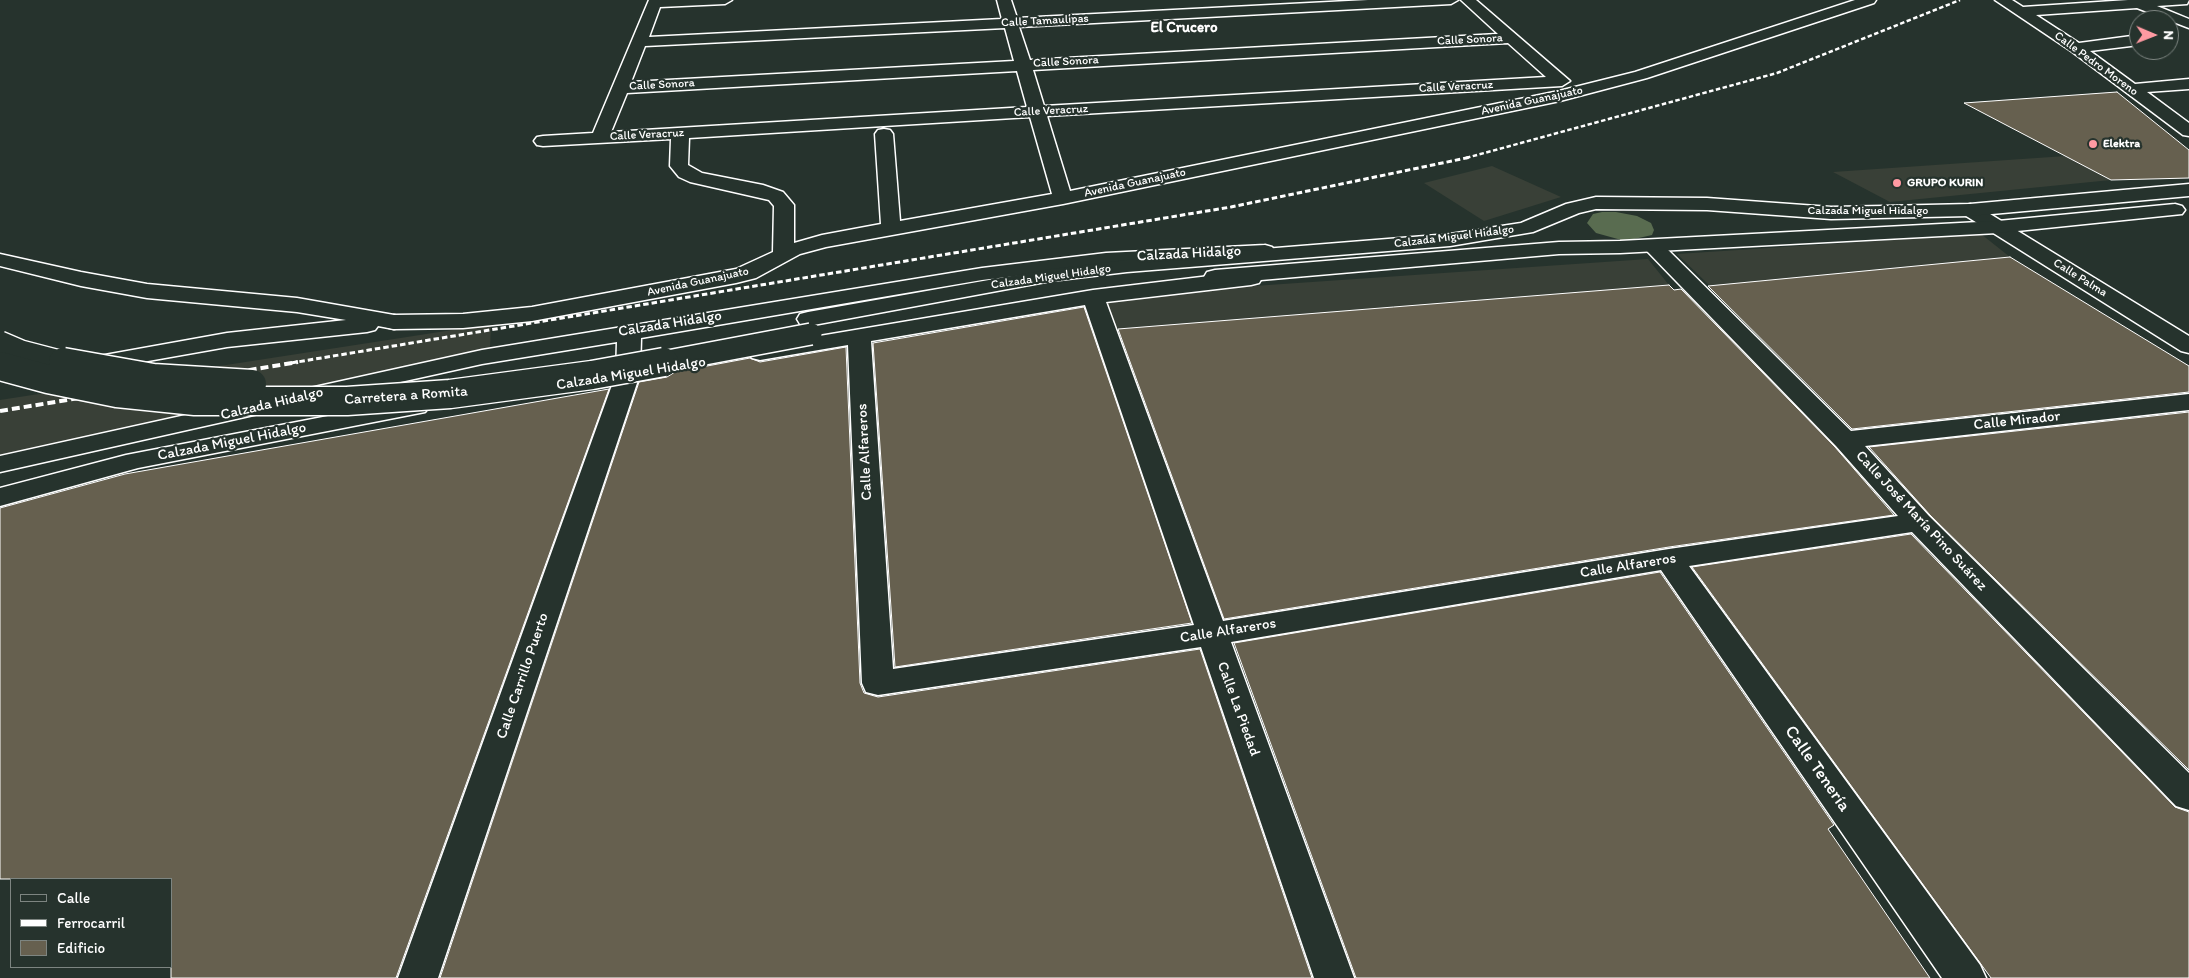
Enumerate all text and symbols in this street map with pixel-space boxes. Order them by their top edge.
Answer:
north arrow [2129,10,2179,60]
street label: Calle Tamaulipas [1001,12,1089,30]
district label: El Crucero [1150,19,1218,37]
street label: Calle Pedro Moreno [2051,29,2141,99]
text: N [2160,30,2177,40]
street label: Calle Sonora [1437,31,1503,49]
street label: Calle Sonora [1033,53,1099,71]
street label: Calle Sonora [629,76,695,94]
street label: Calle Veracruz [1418,78,1494,96]
street label: Avenida Guanajuato [1480,83,1584,119]
street label: Calle Veracruz [1013,102,1089,120]
street label: Calle Veracruz [609,126,685,144]
place label: Elektra [2103,137,2140,151]
marker: Elektra [2087,138,2099,150]
street label: Avenida Guanajuato [1083,165,1187,201]
place label: GRUPO KURIN [1907,176,1983,190]
marker: GRUPO KURIN [1891,177,1903,189]
street label: Calzada Miguel Hidalgo [1808,204,1928,218]
street label: Calzada Miguel Hidalgo [1393,222,1515,252]
street label: Calzada Hidalgo [1136,242,1242,266]
street label: Calle Palma [2050,256,2110,300]
street label: Calzada Miguel Hidalgo [990,261,1112,293]
street label: Avenida Guanajuato [646,264,750,300]
street label: Calzada Hidalgo [617,307,723,341]
street label: Calzada Miguel Hidalgo [555,353,707,395]
street label: Calzada Hidalgo [219,383,325,425]
street label: Carretera a Romita [344,383,468,409]
street label: Calle Alfareros [853,403,877,501]
street label: Calle Mirador [1973,408,2061,434]
street label: Calzada Miguel Hidalgo [156,419,308,465]
street label: Calle José María Pino Suárez [1851,447,1991,595]
street label: Calle Alfareros [1579,550,1677,582]
street label: Calle Carrillo Puerto [493,611,553,741]
street label: Calle Alfareros [1179,615,1277,647]
street label: Calle La Piedad [1213,659,1263,759]
street label: Calle Tenería [1779,722,1855,816]
legend [10,878,172,968]
text: Calle [57,889,90,907]
text: Ferrocarril [57,914,125,932]
text: Edificio [57,939,105,957]

